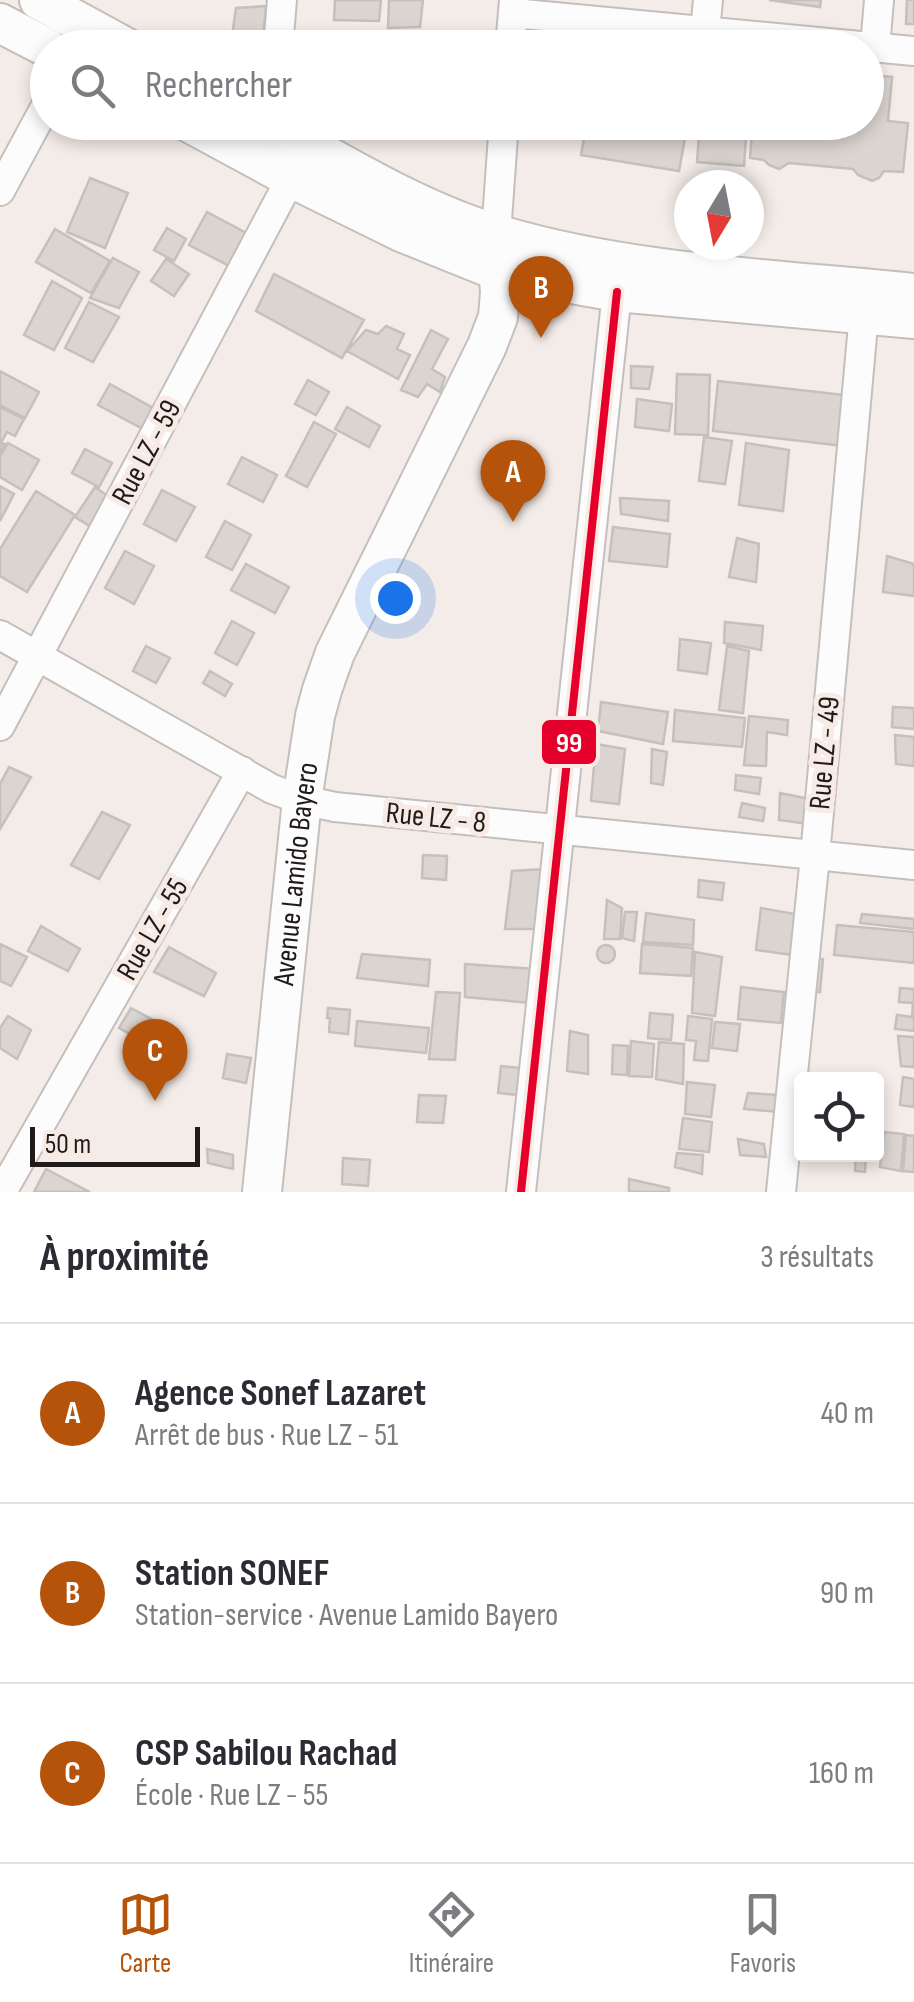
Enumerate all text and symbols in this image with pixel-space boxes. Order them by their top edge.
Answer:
search box [30,30,884,140]
icon: search [65,58,120,113]
text: Rechercher [145,63,292,108]
north arrow [674,170,764,260]
pin: B [508,255,574,338]
street label: Rue LZ - 59 [104,394,189,511]
pin: A [480,440,546,522]
your location [370,573,421,624]
street label: Rue LZ - 49 [802,695,848,811]
line badge: 99 [540,718,598,766]
text: 99 [556,727,582,760]
street label: Avenue Lamido Bayero [266,760,327,988]
street label: Rue LZ - 8 [384,795,488,841]
street label: Rue LZ - 55 [109,872,196,987]
pin: C [122,1018,188,1101]
map controls [794,1072,884,1162]
button: locate [794,1072,884,1162]
scale bar [30,1122,200,1166]
text: 50 m [45,1128,91,1161]
text: À proximité [40,1232,209,1283]
text: 3 résultats [760,1238,874,1277]
text: Agence Sonef Lazaret [135,1371,426,1416]
text: A [65,1394,80,1433]
text: 40 m [821,1394,874,1433]
text: Arrêt de bus · Rue LZ - 51 [135,1416,398,1455]
text: Station SONEF [135,1551,329,1596]
text: B [65,1574,80,1613]
text: 90 m [820,1574,874,1613]
text: Station-service · Avenue Lamido Bayero [135,1596,558,1635]
text: CSP Sabilou Rachad [135,1731,397,1776]
text: C [64,1754,81,1793]
text: 160 m [809,1754,874,1793]
text: École · Rue LZ - 55 [135,1776,328,1815]
tab: Carte [118,1887,173,1980]
tab: Itinéraire [409,1887,494,1980]
tab: Favoris [730,1887,796,1980]

